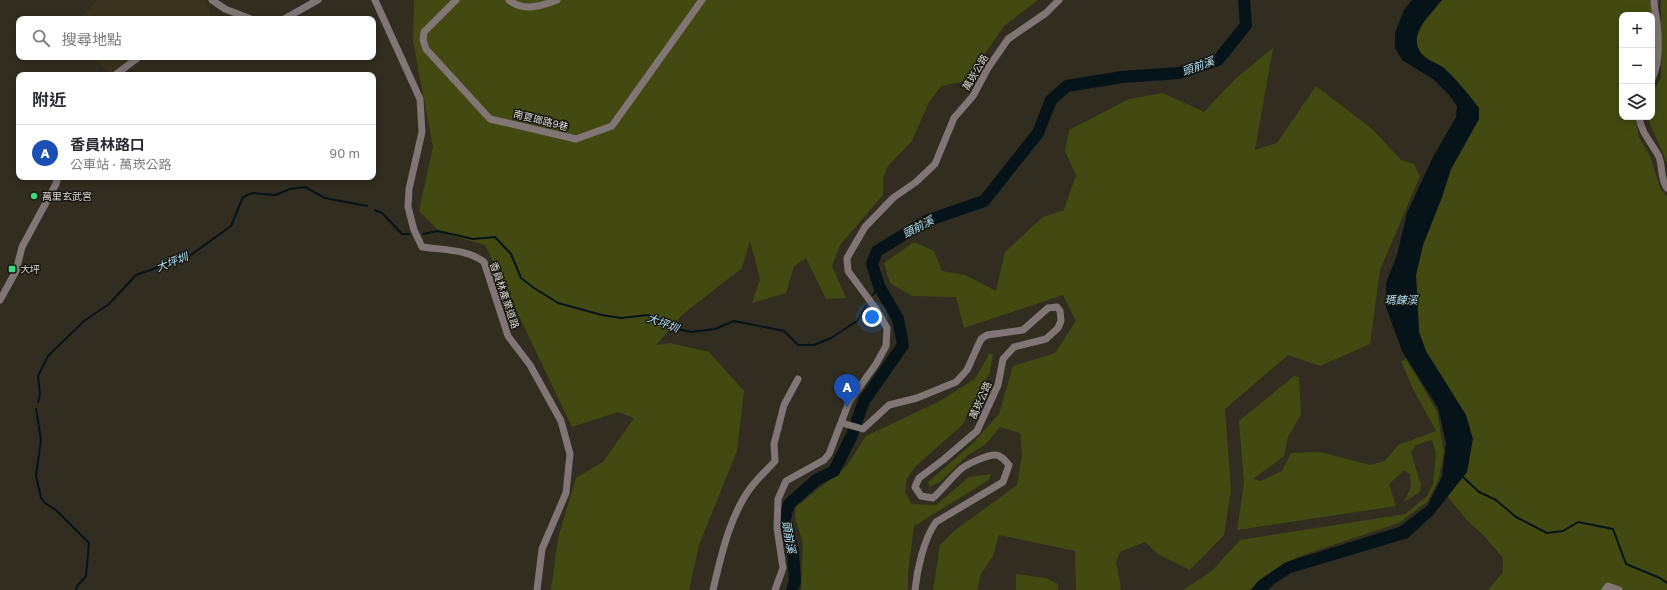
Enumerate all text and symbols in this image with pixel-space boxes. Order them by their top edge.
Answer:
map controls [1619,12,1655,120]
button: + [1619,12,1655,48]
search box [16,16,376,60]
icon: search [30,27,52,49]
text: 搜尋地點 [62,30,122,48]
button: − [1619,48,1655,84]
street label: 萬崁公路 [960,52,990,92]
water label: 頭前溪 [1180,53,1217,77]
button: layers [1619,84,1655,120]
text: 附近 [32,89,66,110]
street label: 南夏瑯路9巷 [512,107,570,133]
text: 香員林路口 [70,135,145,153]
text: A [40,145,50,161]
text: 90 m [329,145,360,161]
text: 公車站 · 萬崁公路 [70,156,171,172]
place label: 萬里玄武宮 [42,190,92,202]
marker: 萬里玄武宮 [29,191,39,201]
water label: 頭前溪 [900,212,937,240]
water label: 大坪圳 [154,249,191,274]
street label: 香員林產業道路 [488,260,522,330]
place label: 大坪 [20,263,40,275]
marker: 大坪 [7,264,17,274]
water label: 瑪鋉溪 [1385,293,1419,306]
your location [862,307,882,327]
water label: 大坪圳 [645,311,683,335]
pin: A [834,374,860,407]
street label: 萬崁公路 [966,379,994,421]
water label: 頭前溪 [780,520,799,556]

